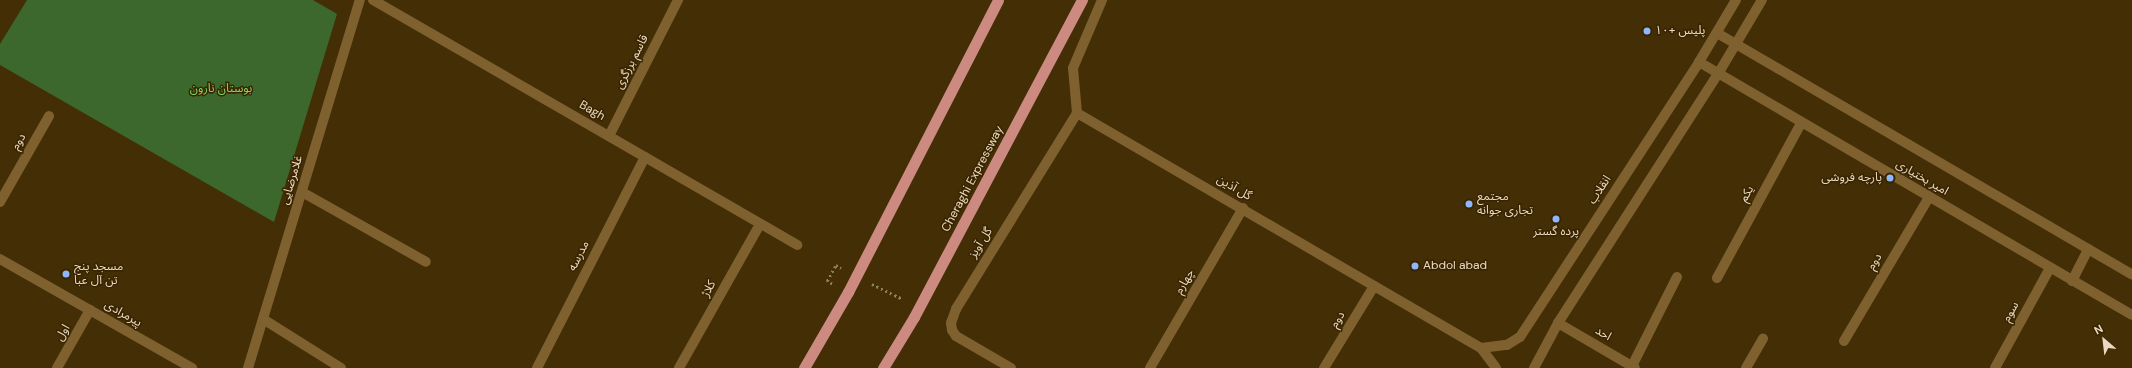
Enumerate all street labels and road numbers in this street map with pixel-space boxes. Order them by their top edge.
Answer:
street label: قاسم برزگری [612,32,652,92]
street label: Bagh [577,98,607,124]
street label: Cheraghi Expressway [939,124,1007,234]
street label: دوم [9,131,29,153]
street label: غلامرضایی [278,154,306,206]
street label: امیر بختیاری [1893,157,1951,199]
street label: گل آذین [1214,172,1254,204]
street label: انقلاب [1585,173,1615,207]
street label: یکم [1737,183,1757,205]
street label: گل آویز [966,225,996,261]
street label: مدرسه [565,238,593,274]
street label: دوم [1864,251,1886,273]
street label: چهارم [1172,267,1198,297]
street label: کلاژ [699,278,719,300]
street label: پیرمرادی [102,298,144,330]
street label: سوم [2000,299,2022,325]
street label: دوم [1327,309,1349,331]
street label: اول [53,322,73,344]
street label: احد [1592,324,1614,344]

